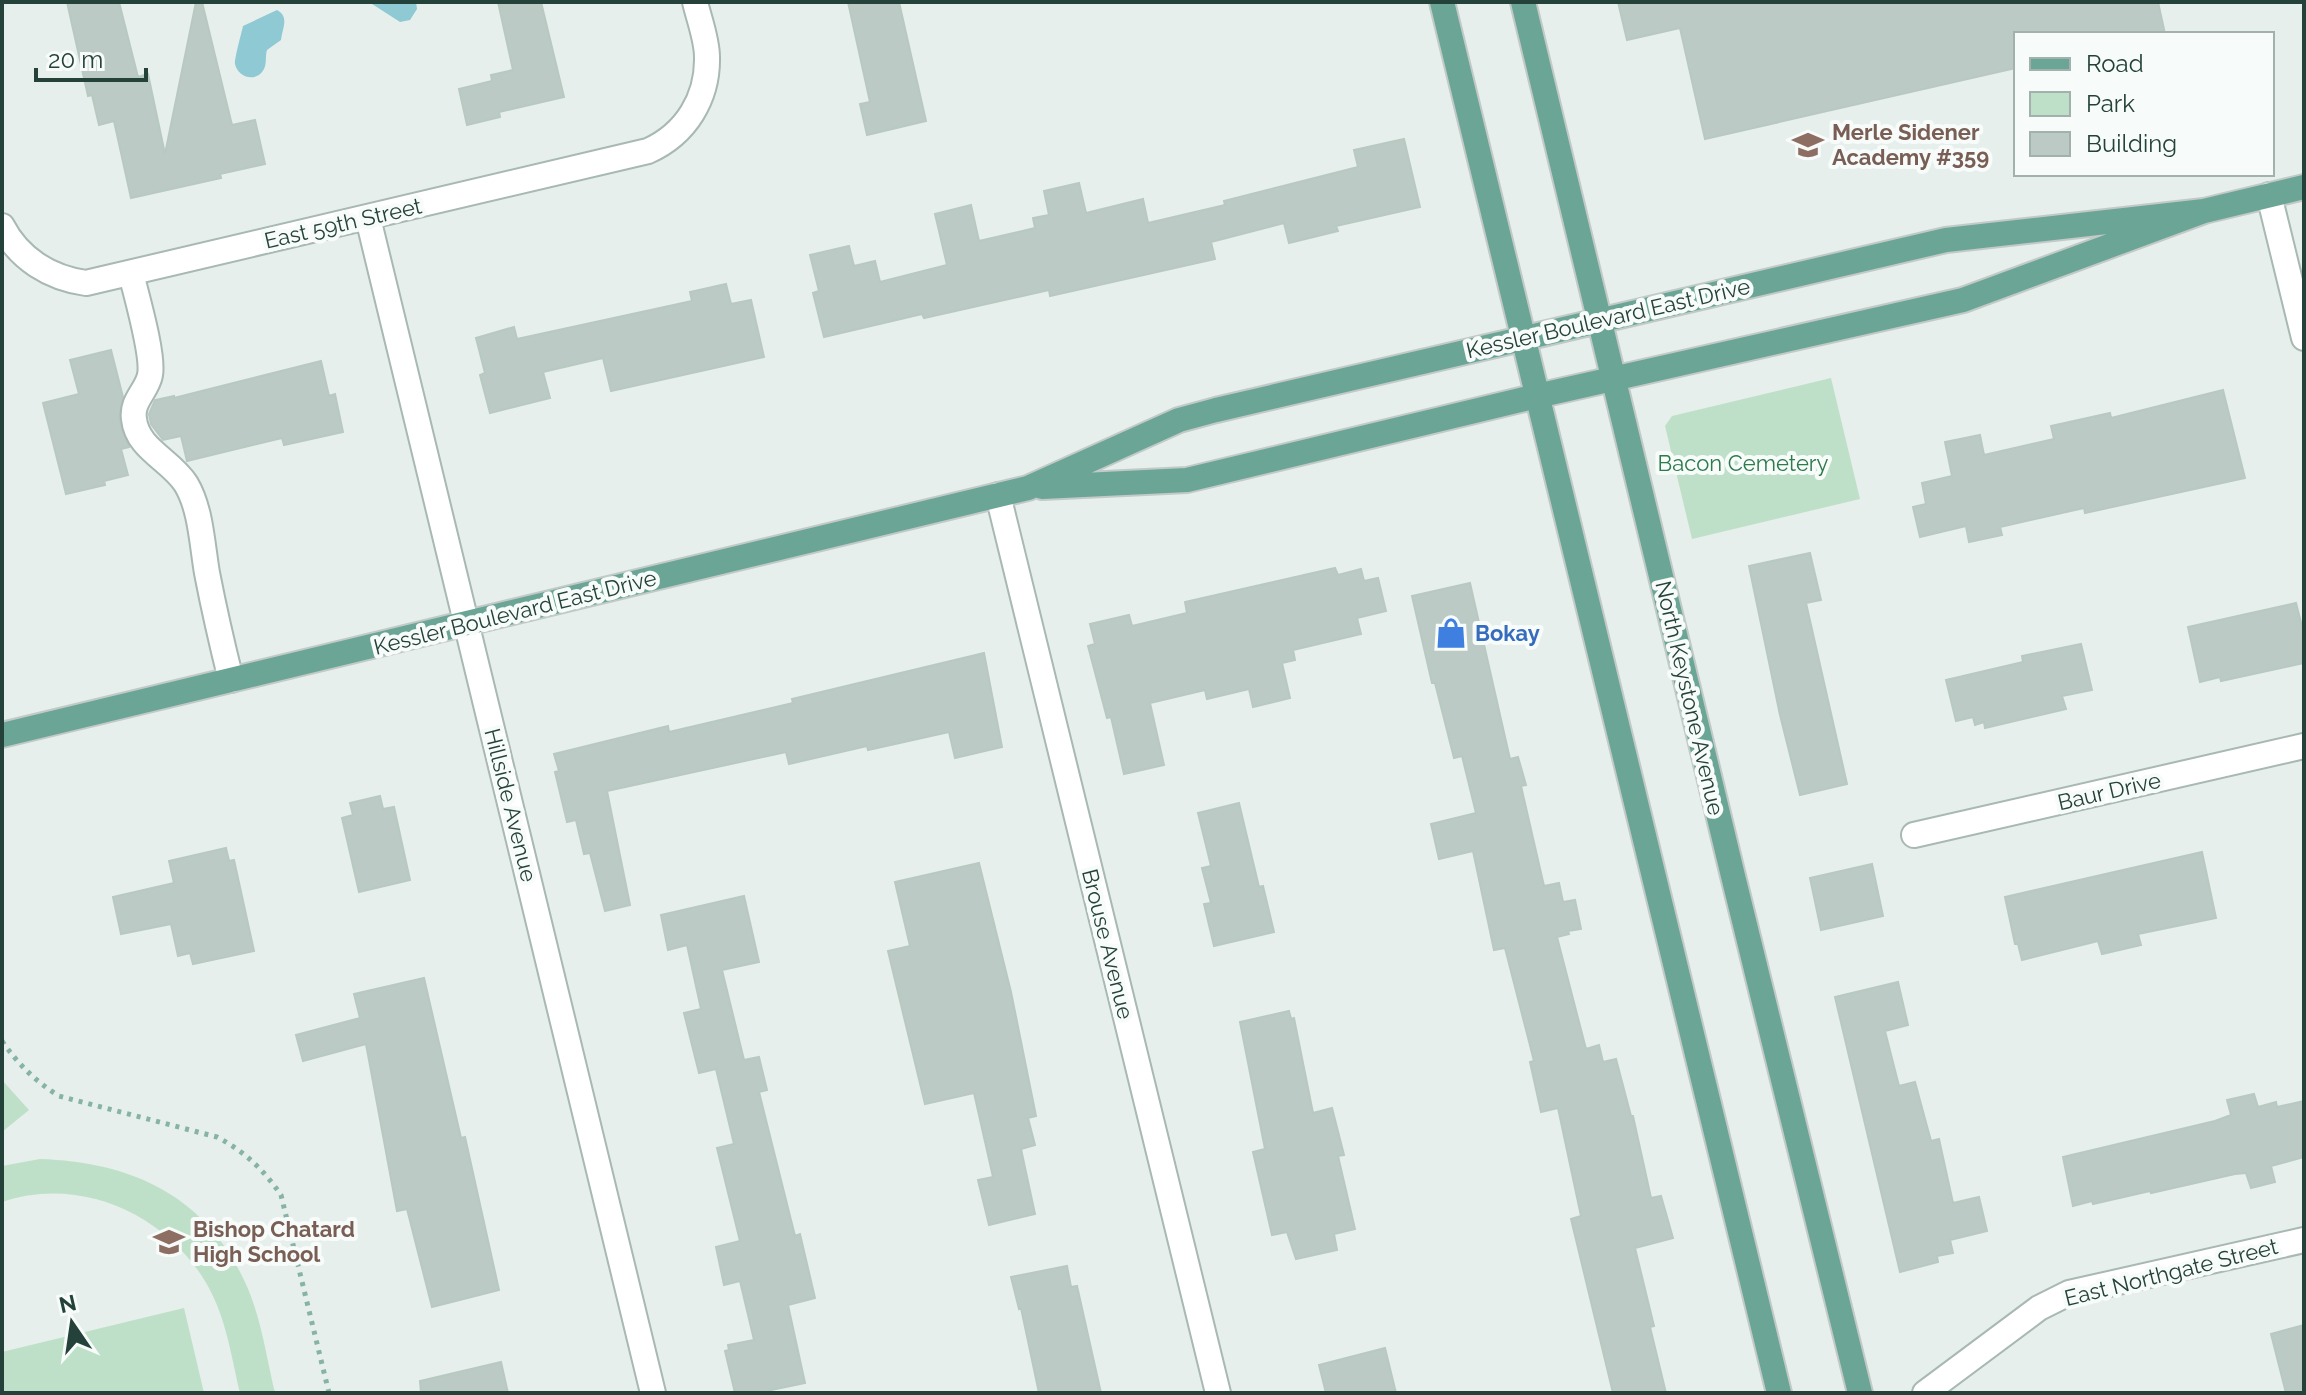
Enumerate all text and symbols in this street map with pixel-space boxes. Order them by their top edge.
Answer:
scale bar [36,32,146,82]
legend [2014,32,2274,176]
text: 20 m [48,45,103,74]
text: Road [2086,49,2144,78]
text: Park [2086,89,2135,118]
place label: Merle Sidener Academy #359 [1832,119,1989,170]
school or university icon: Merle Sidener Academy #359 [1791,128,1825,162]
text: Building [2086,129,2177,158]
street label: East 59th Street [262,192,425,254]
street label: Kessler Boulevard East Drive [1464,273,1752,363]
park label: Bacon Cemetery [1658,450,1829,476]
street label: Kessler Boulevard East Drive [371,564,659,660]
street label: North Keystone Avenue [1650,578,1730,818]
shop icon: Bokay [1434,616,1468,650]
place label: Bokay [1475,620,1540,646]
street label: Hillside Avenue [479,726,543,884]
street label: Baur Drive [2055,767,2163,815]
street label: Brouse Avenue [1077,866,1139,1022]
place label: Bishop Chatard High School [193,1216,355,1267]
school or university icon: Bishop Chatard High School [152,1225,186,1259]
street label: East Northgate Street [2062,1233,2281,1311]
north arrow [32,1283,112,1363]
text: N [56,1289,79,1318]

